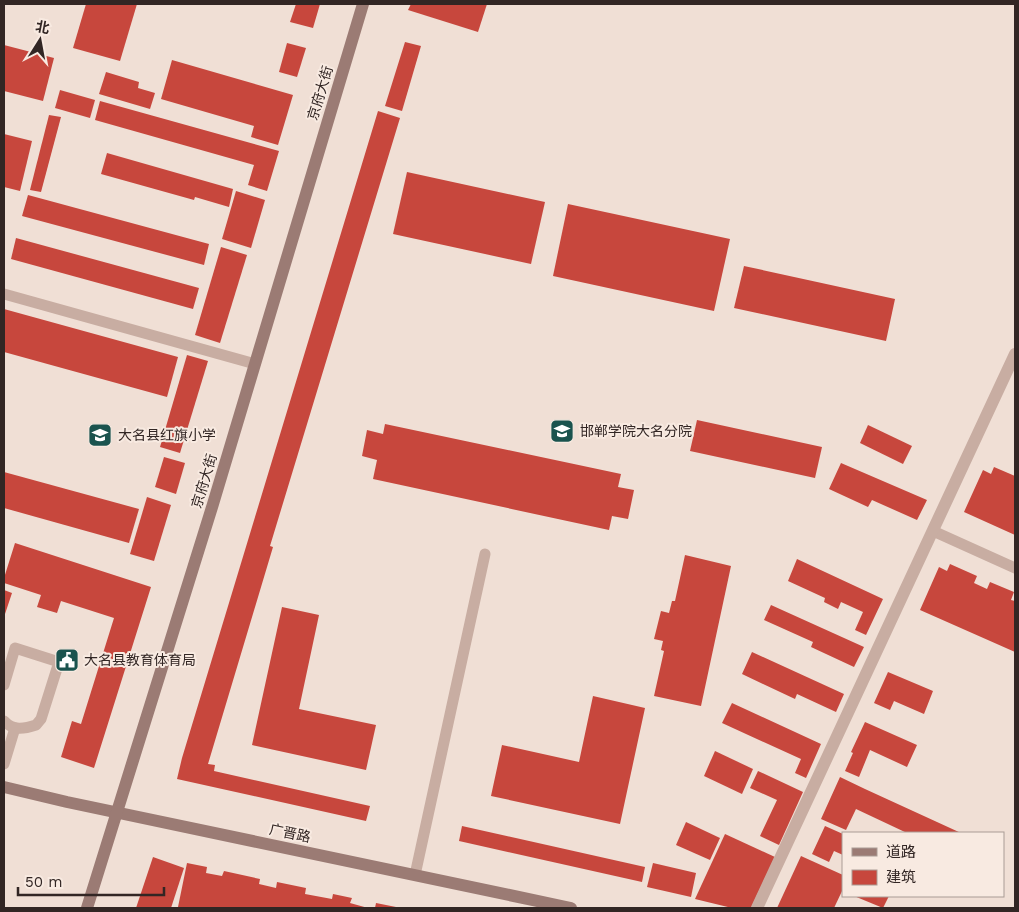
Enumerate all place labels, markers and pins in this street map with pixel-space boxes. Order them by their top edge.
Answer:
school or university icon: 邯郸学院大名分院 [549,418,575,444]
school or university icon: 大名县红旗小学 [87,422,113,448]
place label: 邯郸学院大名分院 [580,423,692,439]
place label: 大名县红旗小学 [118,427,216,443]
public building icon: 大名县教育体育局 [54,647,80,673]
place label: 大名县教育体育局 [84,652,196,668]

